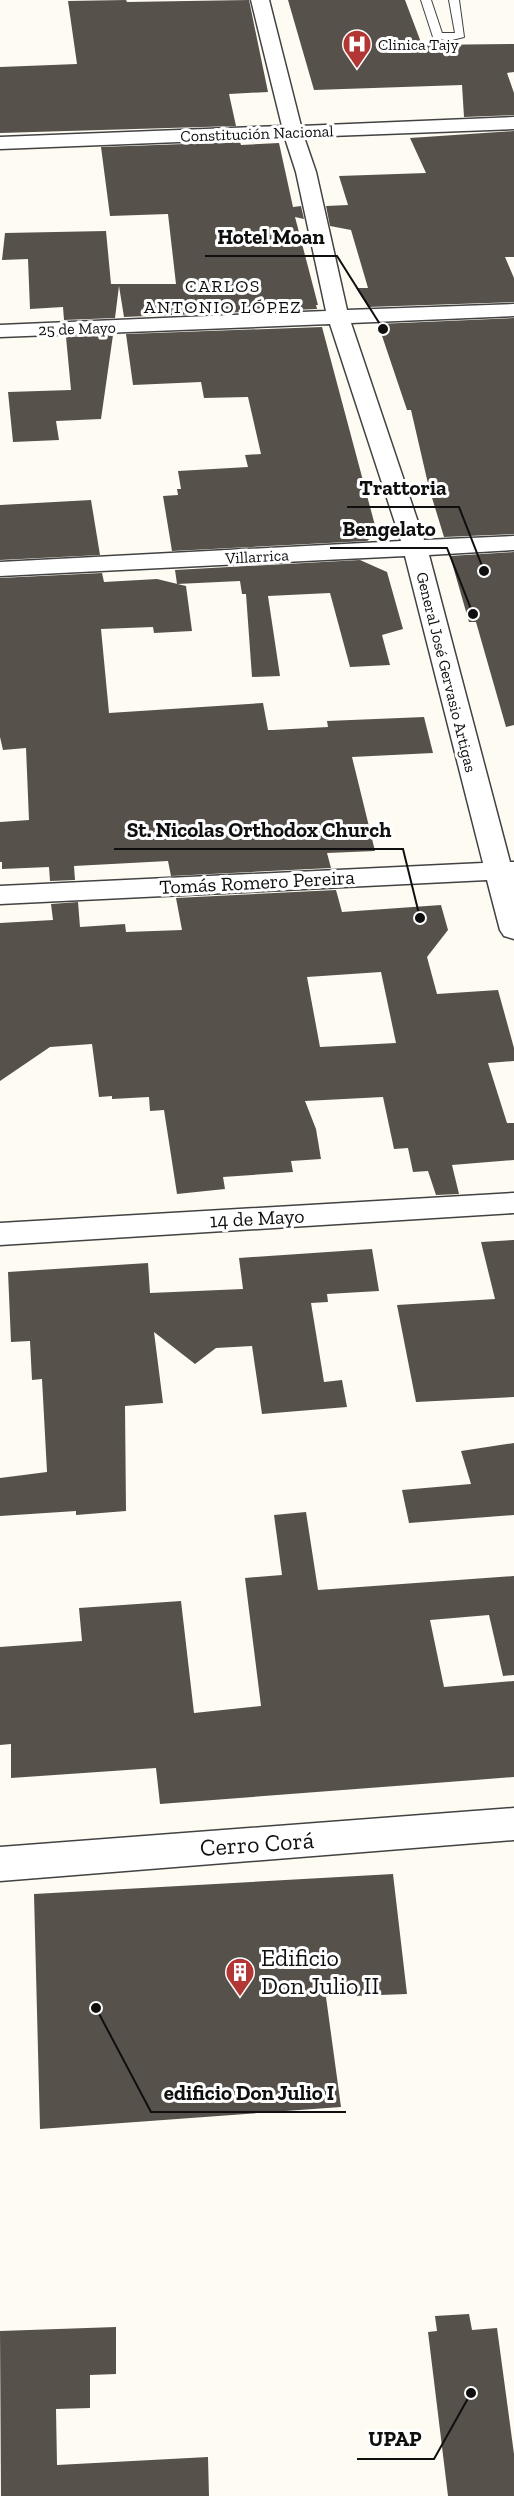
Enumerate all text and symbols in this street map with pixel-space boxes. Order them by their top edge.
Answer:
hospital icon: Clinica Tajy [341,28,373,70]
place label: Clinica Tajy [378,35,459,54]
street label: Constitución Nacional [180,121,334,146]
callout: Hotel Moan [205,217,337,256]
text: Hotel Moan [217,224,325,249]
district label: CARLOS ANTONIO LÓPEZ [144,275,302,318]
street label: 25 de Mayo [38,318,116,339]
callout: Trattoria [347,468,459,507]
text: Trattoria [359,475,447,500]
callout: Bengelato [330,509,447,548]
text: Bengelato [342,516,436,541]
street label: Villarrica [224,545,290,568]
street label: General José Gervasio Artigas [412,570,481,774]
callout: St. Nicolas Orthodox Church [114,810,403,849]
text: St. Nicolas Orthodox Church [127,817,391,842]
street label: Tomás Romero Pereira [159,865,356,899]
street label: 14 de Mayo [209,1204,305,1232]
street label: Cerro Corá [199,1825,315,1862]
place label: Edificio Don Julio II [261,1943,379,2000]
building icon: Edificio Don Julio II [224,1956,256,1998]
callout: edificio Don Julio I [151,2073,346,2112]
text: edificio Don Julio I [164,2080,334,2105]
callout: UPAP [357,2420,434,2459]
text: UPAP [368,2426,422,2451]

